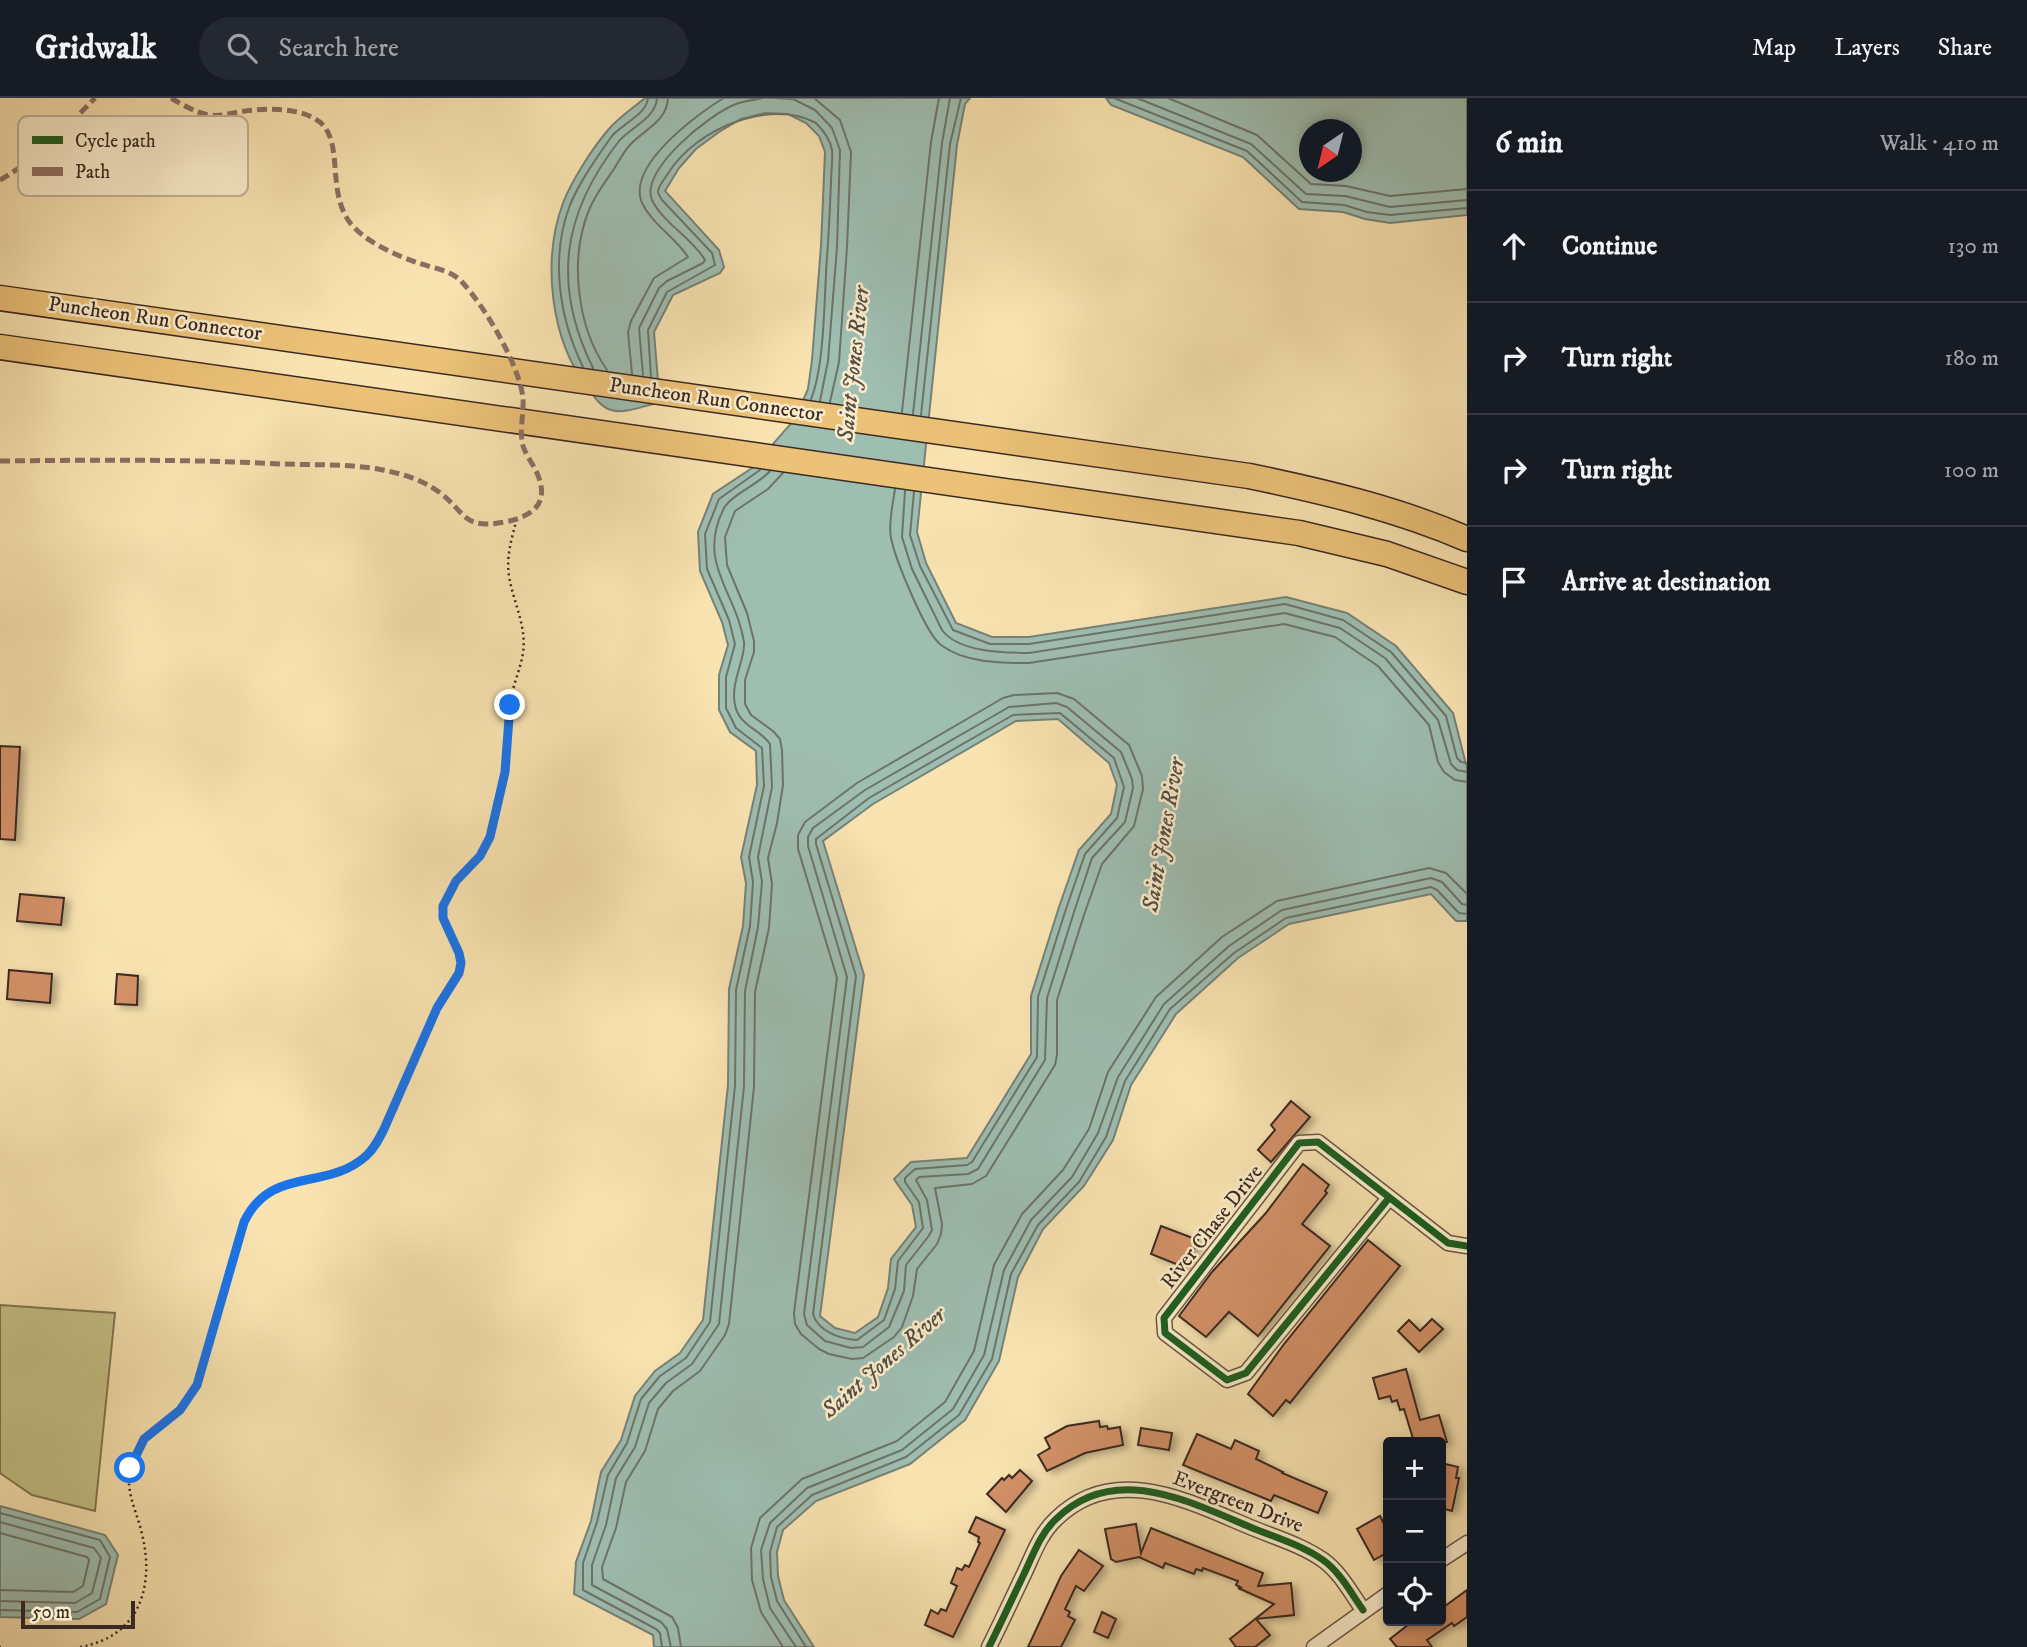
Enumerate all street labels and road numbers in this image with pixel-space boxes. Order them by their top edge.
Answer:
street label: Puncheon Run Connector [46,291,264,347]
street label: Puncheon Run Connector [607,372,825,428]
street label: River Chase Drive [1155,1159,1269,1294]
street label: Evergreen Drive [1169,1465,1307,1539]

